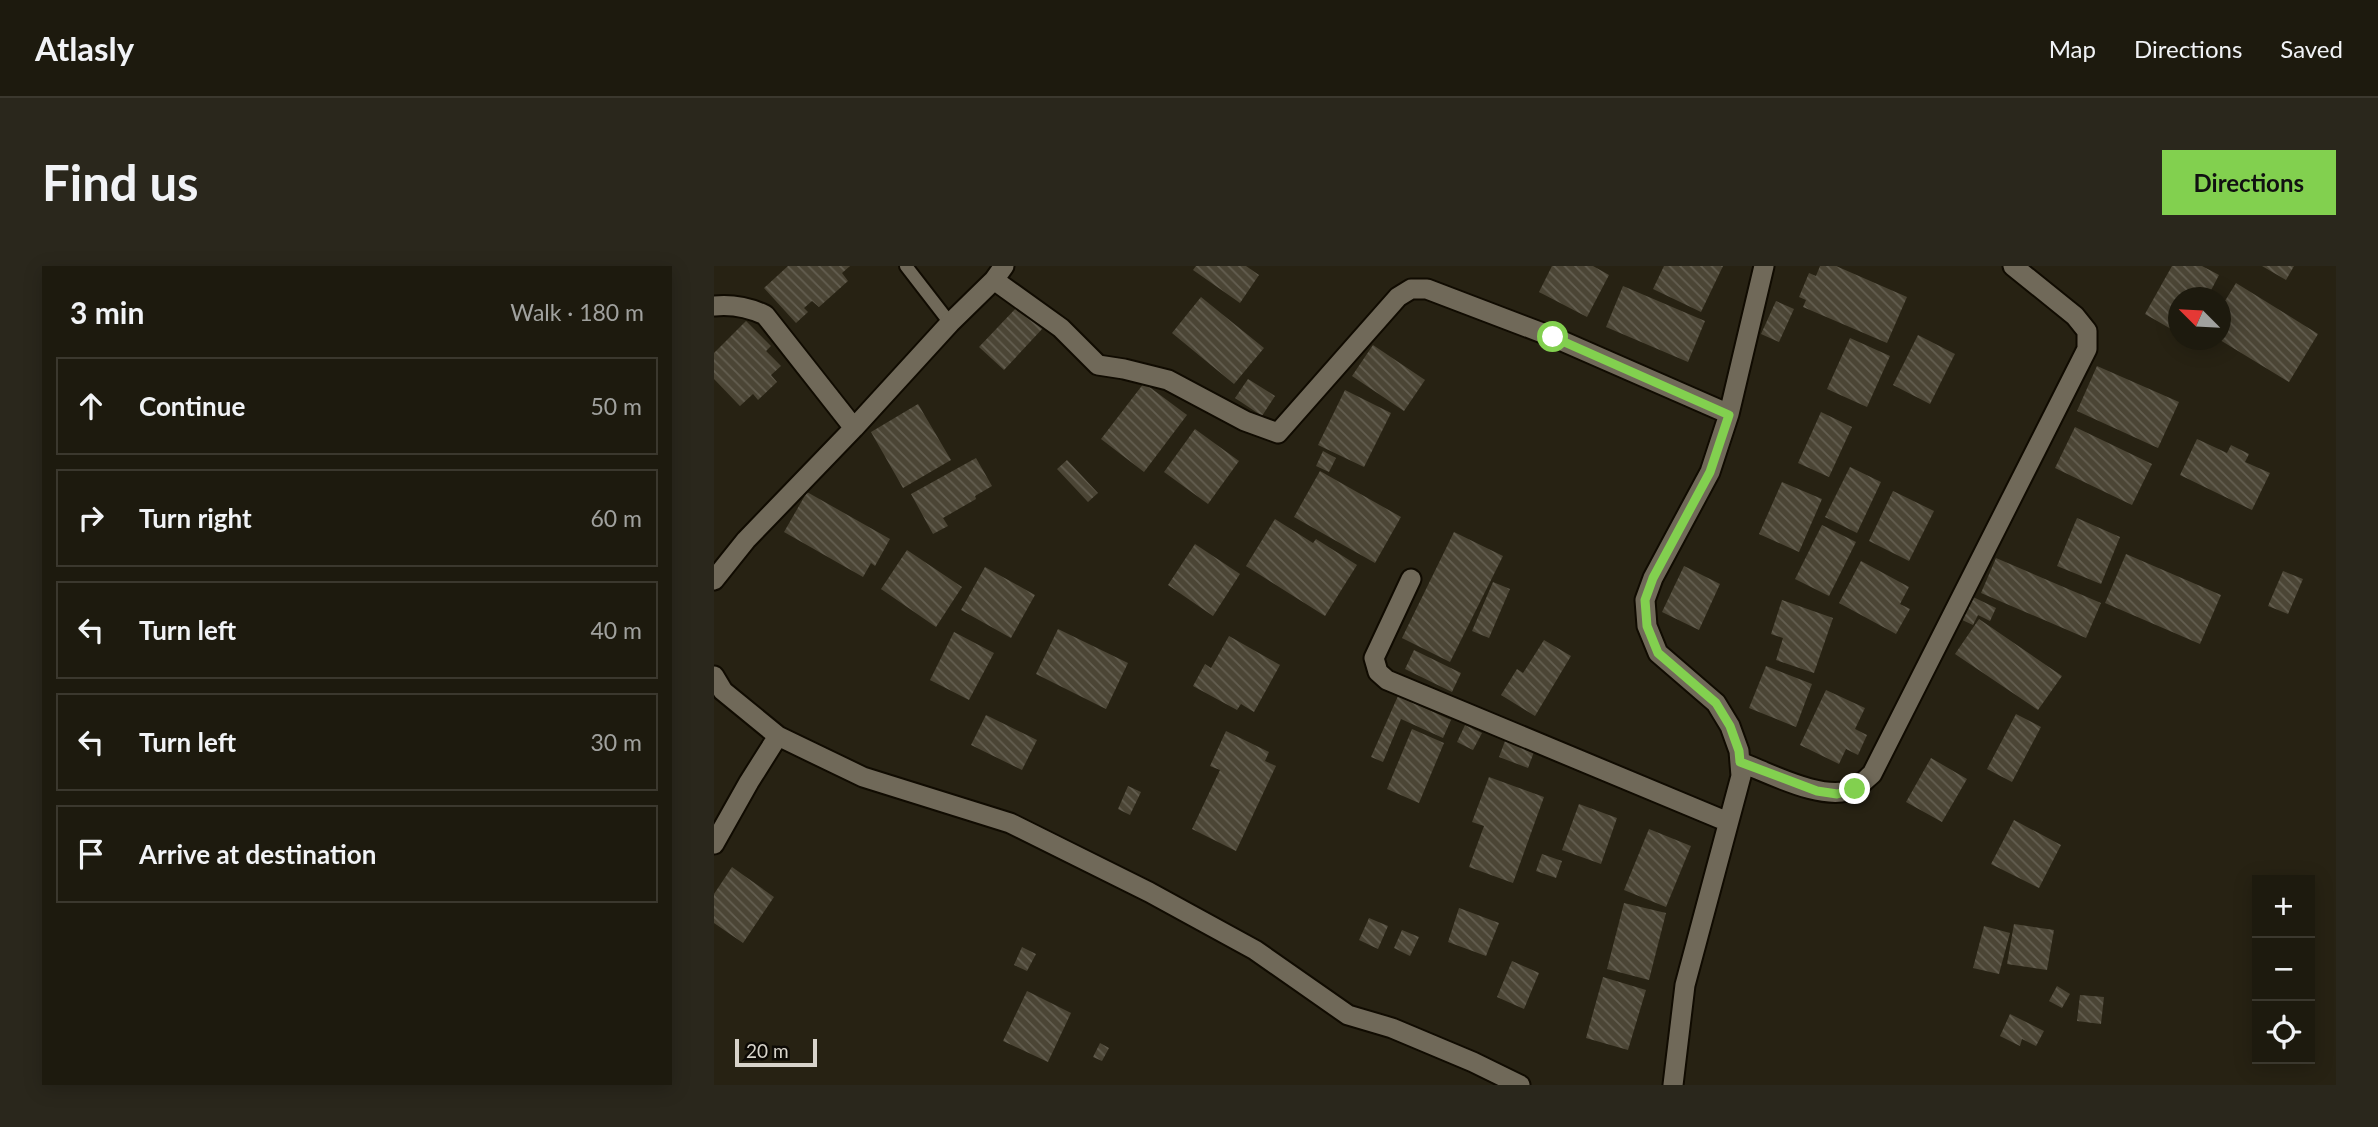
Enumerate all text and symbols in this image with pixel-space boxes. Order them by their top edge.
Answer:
text: Atlasly [35,28,134,68]
text: Map [2049,34,2096,63]
text: Directions [2134,34,2242,63]
text: Saved [2280,34,2343,63]
button: Directions [2162,150,2336,215]
text: Find us [42,153,199,211]
north arrow [2168,287,2231,350]
text: 3 min [70,294,144,330]
text: Walk · 180 m [510,298,644,326]
route start [1537,321,1568,352]
icon: ahead [72,387,110,425]
text: Continue [139,390,245,422]
text: 50 m [591,392,642,420]
icon: right [72,499,110,537]
text: Turn right [139,502,252,534]
text: 60 m [591,504,642,532]
icon: left [72,611,110,649]
text: Turn left [139,614,236,646]
text: 40 m [591,616,642,644]
icon: left [72,723,110,761]
text: Turn left [139,726,236,758]
text: 30 m [591,728,642,756]
route end [1839,773,1870,804]
icon: arrive [72,835,110,873]
text: Arrive at destination [139,838,376,870]
map controls [2252,875,2315,1064]
button: + [2252,875,2315,938]
button: − [2252,938,2315,1001]
button: locate [2252,1001,2315,1064]
scale bar [735,1036,817,1068]
text: 20 m [746,1039,789,1062]

